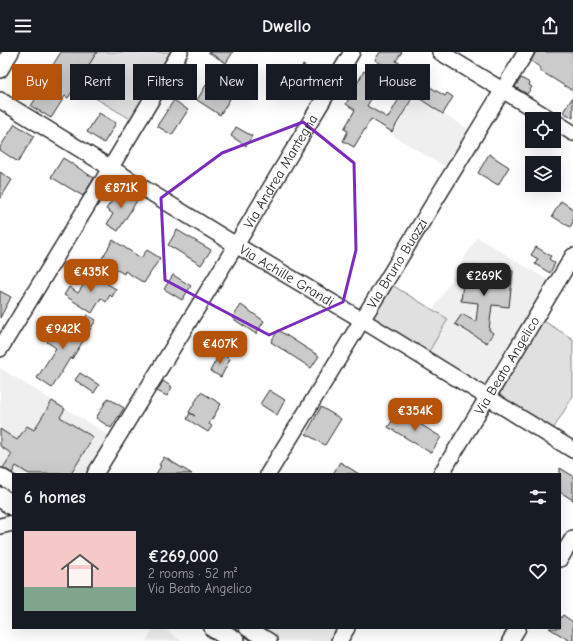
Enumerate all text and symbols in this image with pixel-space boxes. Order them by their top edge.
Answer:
icon: menu [12,15,34,37]
icon: share [539,15,561,37]
text: Dwello [262,16,311,37]
chip: Buy [12,64,62,100]
chip: Rent [70,64,125,100]
chip: Filters [133,64,197,100]
chip: New [205,64,258,100]
chip: Apartment [266,64,357,100]
chip: House [365,64,430,100]
street label: Via Andrea Mantegna [240,111,322,232]
map controls [525,112,561,192]
button: locate [525,112,561,148]
button: layers [525,156,561,192]
pin: €871K [93,175,149,209]
text: €871K [104,180,138,195]
street label: Via Bruno Buozzi [363,216,431,311]
street label: Via Achille Grandi [236,241,337,310]
pin: €435K [63,259,119,293]
pin: €269K [456,263,512,297]
text: €435K [73,264,109,279]
text: €269K [466,268,502,283]
street label: Via Beato Angelico [471,313,543,418]
pin: €942K [35,316,91,350]
text: €942K [45,321,81,336]
pin: €407K [192,331,248,365]
text: €407K [202,336,238,351]
pin: €354K [387,398,443,432]
text: €354K [397,403,433,418]
icon: filters [527,486,549,508]
text: 6 homes [24,488,86,507]
icon: home [56,547,104,595]
text: €269,000 [148,547,218,566]
icon: heart [527,560,549,582]
text: 2 rooms · 52 m² [148,566,237,581]
text: Via Beato Angelico [148,581,252,596]

